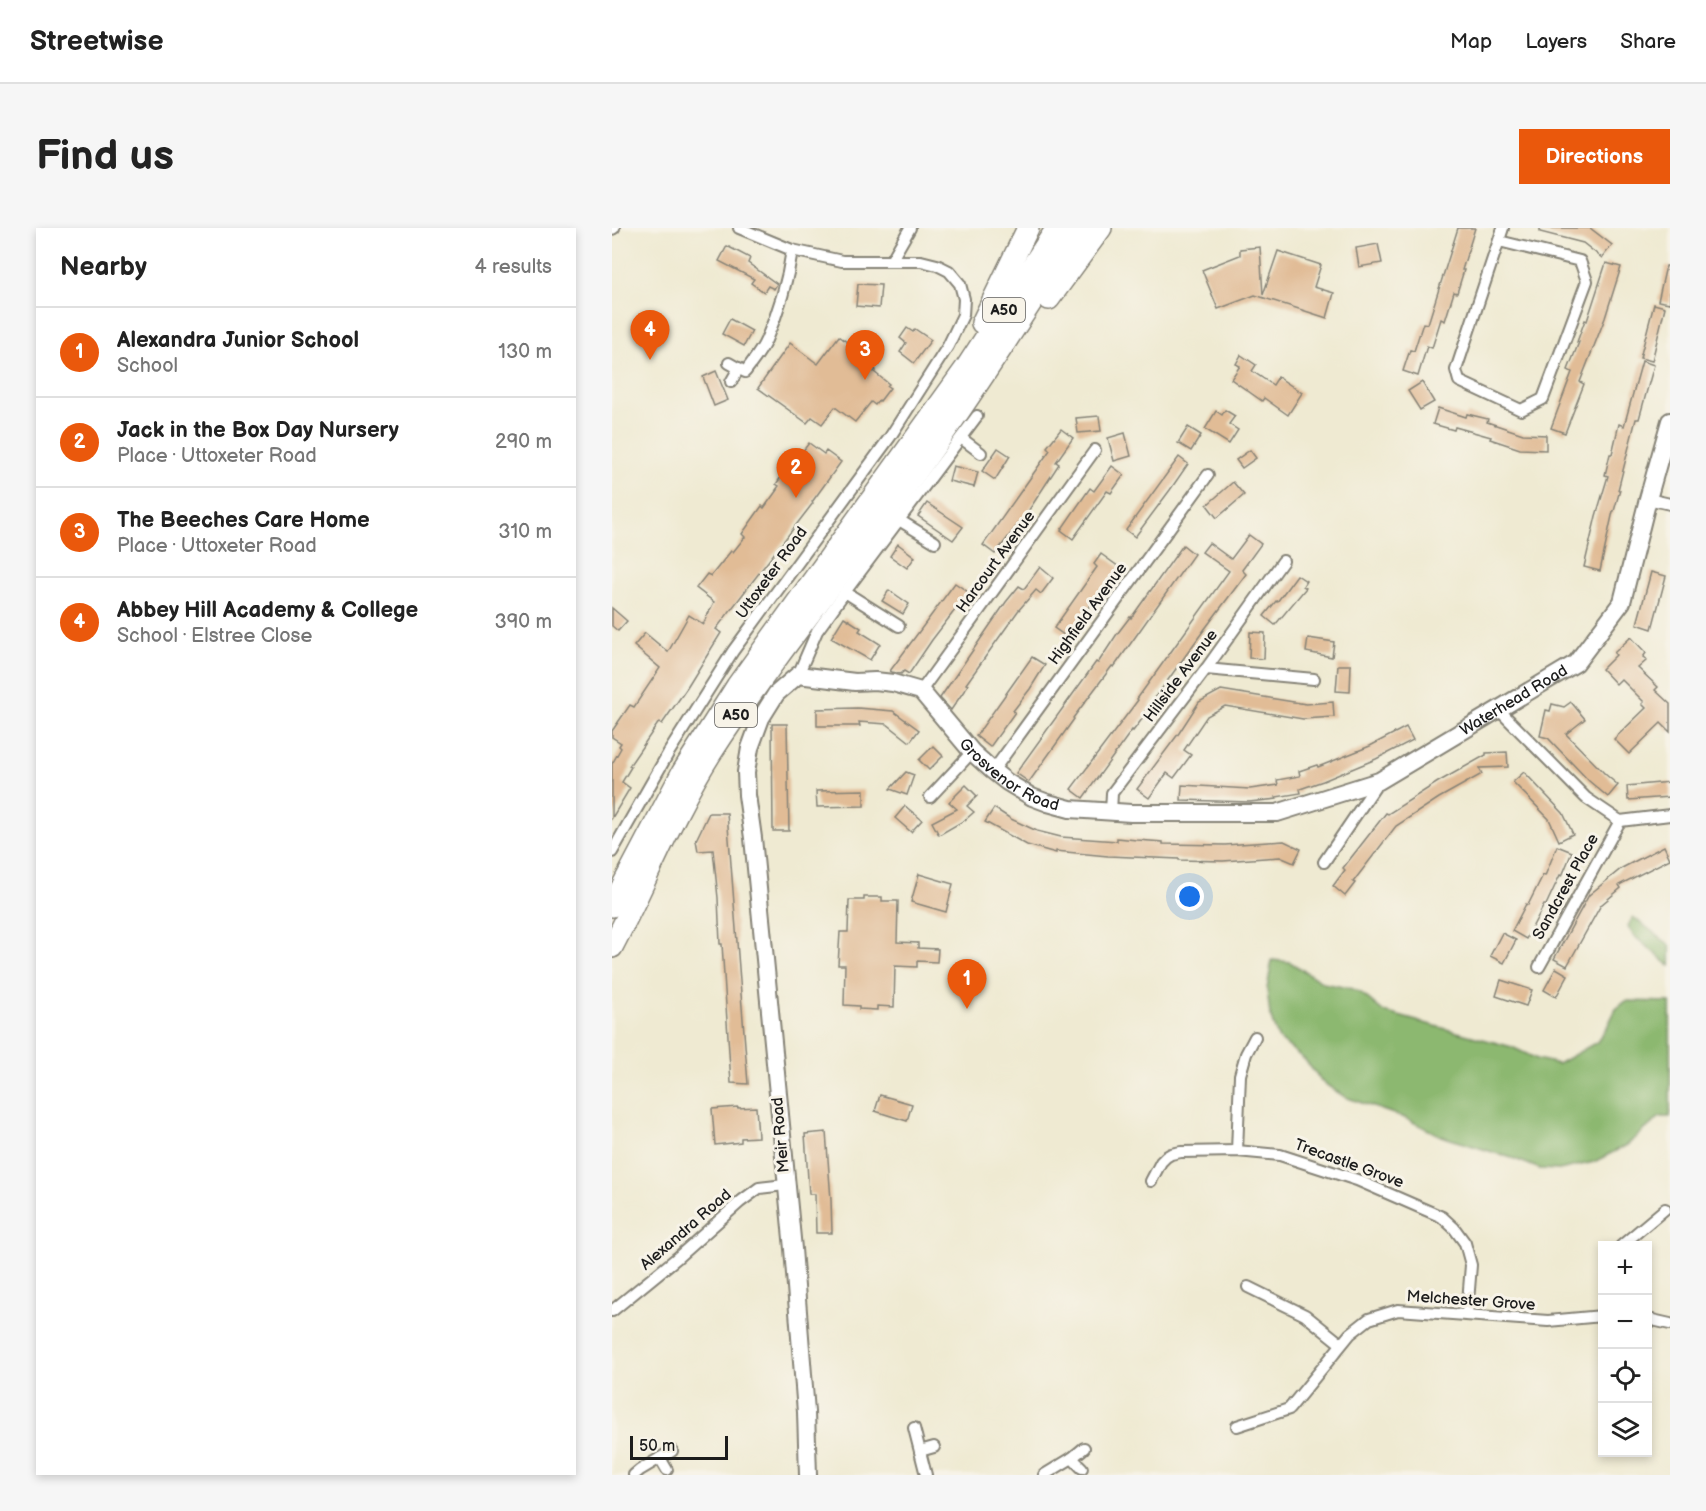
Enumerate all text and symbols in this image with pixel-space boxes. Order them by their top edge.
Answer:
text: Streetwise [30,25,163,58]
text: Map [1450,29,1492,54]
text: Layers [1525,29,1587,54]
text: Share [1620,29,1676,54]
button: Directions [1519,129,1670,184]
text: Find us [36,131,174,182]
text: Nearby [60,252,147,283]
text: 4 results [474,255,552,279]
road number: A50 [983,298,1025,322]
pin: 4 [630,310,669,360]
text: Alexandra Junior School [117,327,359,354]
pin: 3 [846,330,884,380]
text: 1 [75,340,84,364]
text: 130 m [498,340,552,364]
text: School [117,354,178,378]
text: Jack in the Box Day Nursery [117,417,399,444]
text: 2 [74,430,85,454]
text: 290 m [495,430,552,454]
text: Place · Uttoxeter Road [117,444,317,468]
pin: 2 [776,448,816,498]
text: The Beeches Care Home [117,507,370,534]
street label: Harcourt Avenue [953,507,1040,617]
text: 3 [74,520,85,544]
text: 310 m [498,520,552,544]
street label: Uttoxeter Road [732,523,812,623]
text: Place · Uttoxeter Road [117,534,317,558]
street label: Highfield Avenue [1045,559,1132,669]
text: Abbey Hill Academy & College [117,597,418,624]
text: 4 [74,610,85,634]
text: 390 m [494,610,552,634]
text: School · Elstree Close [117,624,312,648]
street label: Hillside Avenue [1140,626,1222,726]
street label: Waterhead Road [1456,661,1571,740]
road number: A50 [715,703,757,727]
street label: Grosvenor Road [955,734,1061,815]
street label: Sandcrest Place [1529,830,1603,943]
your location [1175,882,1204,911]
pin: 1 [948,960,986,1009]
street label: Meir Road [768,1096,794,1174]
street label: Trecastle Grove [1292,1135,1407,1193]
street label: Alexandra Road [637,1185,735,1275]
map controls [1598,1241,1652,1457]
button: + [1598,1241,1652,1295]
street label: Melchester Grove [1406,1287,1537,1315]
button: − [1598,1295,1652,1349]
button: locate [1598,1349,1652,1403]
button: layers [1598,1403,1652,1457]
scale bar [630,1433,728,1460]
text: 50 m [639,1437,675,1456]

